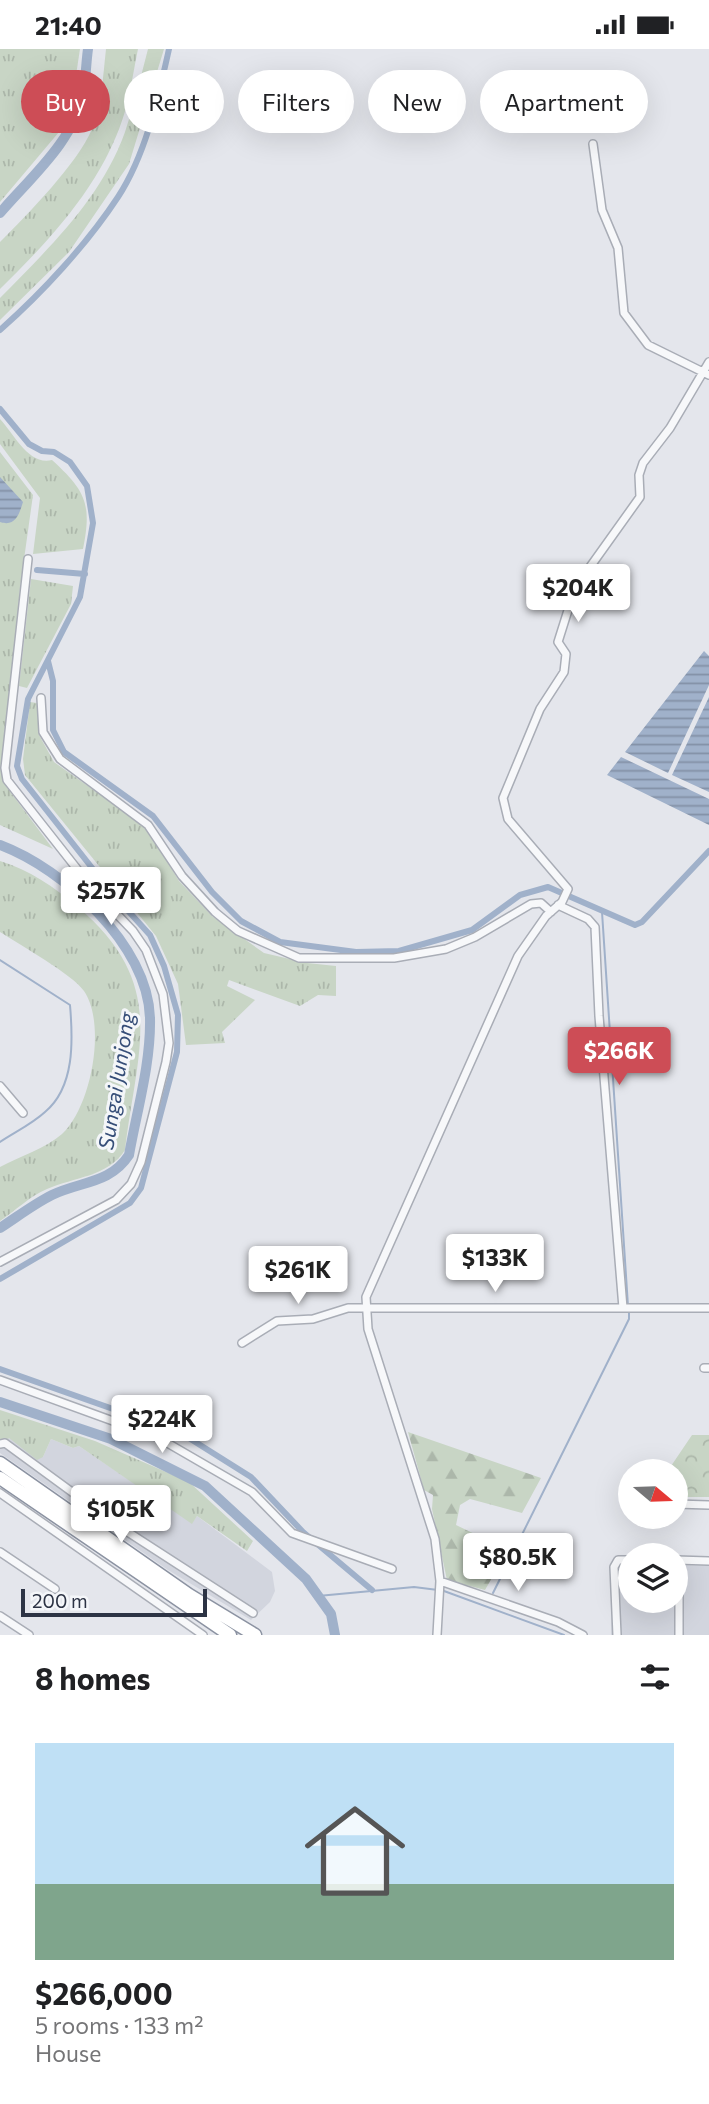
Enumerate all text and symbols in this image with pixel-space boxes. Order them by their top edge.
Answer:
text: 21:40 [35,9,102,40]
chip: Buy [21,70,110,133]
chip: Rent [124,70,224,133]
chip: Filters [238,70,354,133]
chip: New [368,70,466,133]
chip: Apartment [480,70,648,133]
pin: $204K [529,565,627,624]
text: $204K [542,573,614,601]
pin: $257K [62,867,160,927]
text: $257K [77,876,145,904]
water label: Sungai Junjong [92,1009,139,1151]
pin: $266K [570,1027,668,1087]
text: $266K [584,1036,654,1064]
pin: $133K [446,1235,544,1294]
text: $133K [462,1243,528,1271]
pin: $261K [249,1247,347,1306]
text: $261K [265,1255,331,1283]
pin: $224K [113,1395,211,1455]
text: $224K [127,1404,197,1432]
north arrow [618,1459,688,1529]
map controls [618,1459,688,1613]
pin: $105K [72,1485,170,1545]
text: $105K [87,1494,155,1522]
pin: $80.5K [461,1533,575,1593]
text: $80.5K [479,1542,557,1570]
button: layers [618,1543,688,1613]
scale bar [21,1586,206,1618]
text: 200 m [32,1589,88,1612]
icon: filters [636,1658,674,1696]
text: 8 homes [35,1659,151,1696]
icon: home [292,1788,418,1914]
text: $266,000 [35,1974,173,2011]
text: 5 rooms · 133 m² [35,2011,203,2039]
text: House [35,2039,101,2067]

